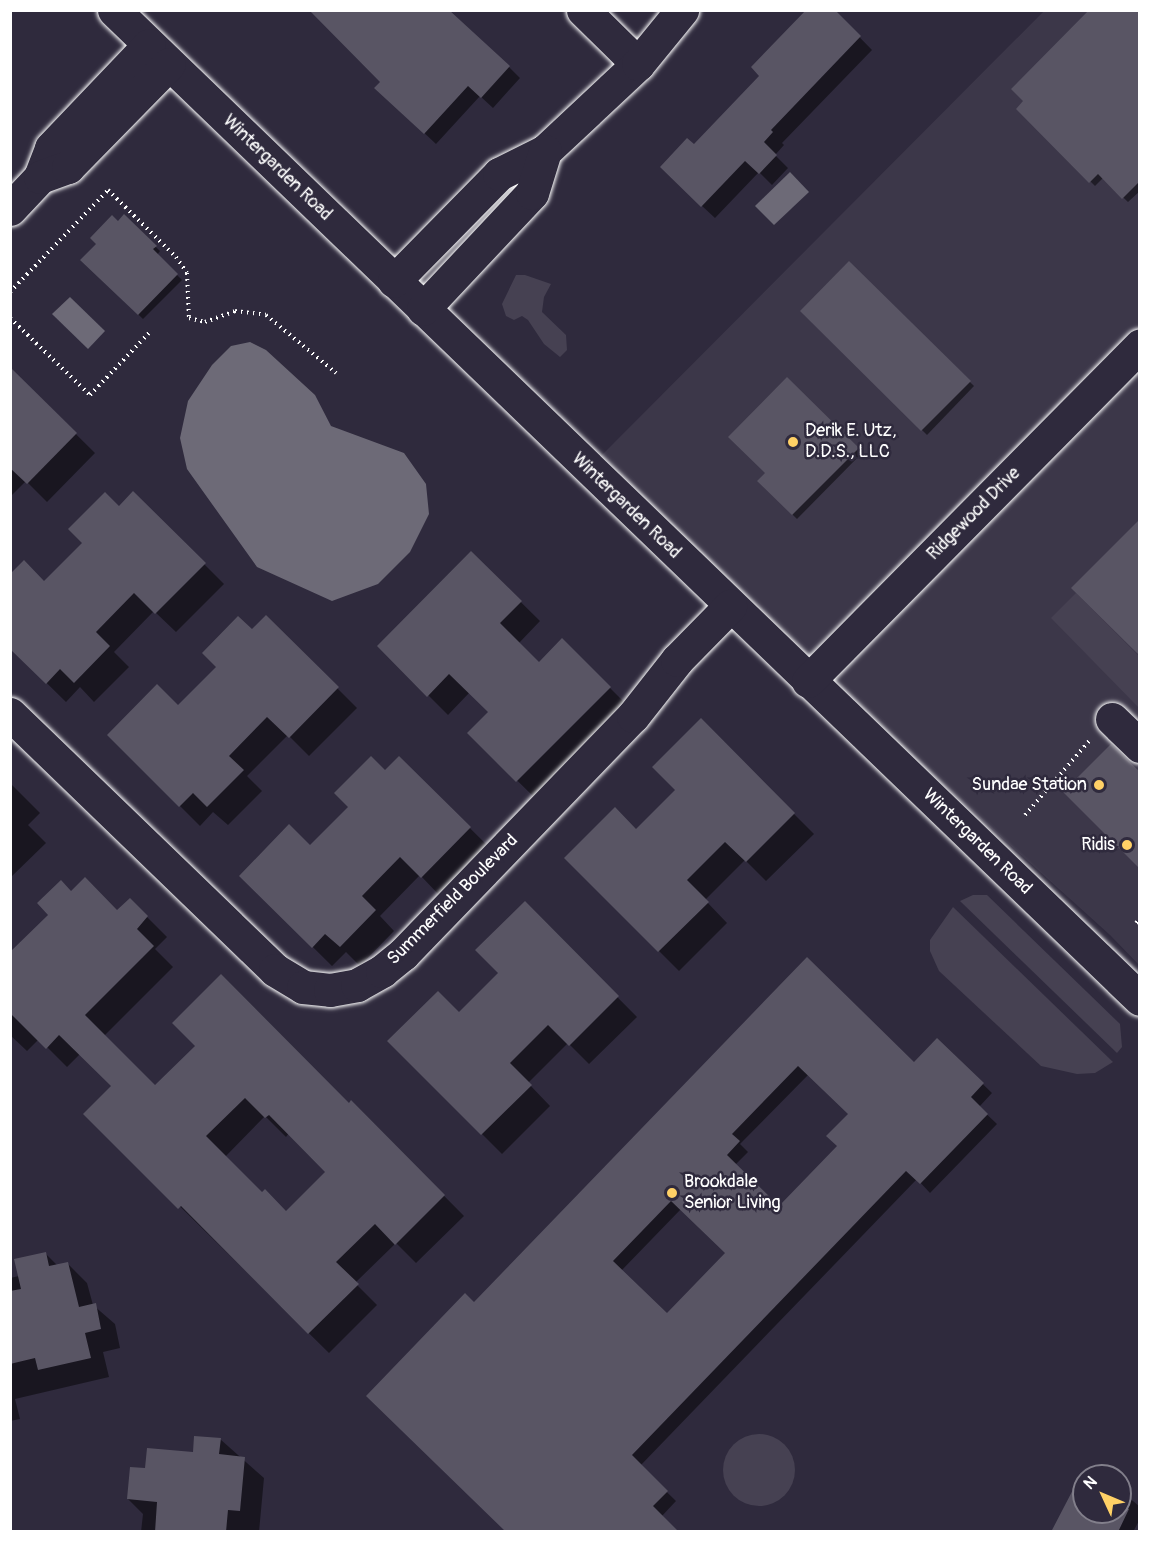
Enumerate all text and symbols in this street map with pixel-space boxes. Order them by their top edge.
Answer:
street label: Wintergarden Road [218,110,336,226]
place label: Derik E. Utz, D.D.S., LLC [805,421,897,464]
marker: Derik E. Utz, D.D.S., LLC [786,435,800,449]
street label: Wintergarden Road [567,448,685,564]
street label: Ridgewood Drive [923,463,1025,565]
place label: Sundae Station [972,774,1087,796]
marker: Sundae Station [1092,778,1106,792]
street label: Wintergarden Road [918,784,1036,900]
street label: Summerfield Boulevard [383,830,523,970]
place label: Ridis [1081,834,1115,856]
marker: Ridis [1120,838,1134,852]
place label: Brookdale Senior Living [684,1172,781,1214]
marker: Brookdale Senior Living [665,1186,679,1200]
north arrow [1072,1464,1132,1524]
text: N [1080,1472,1101,1494]

